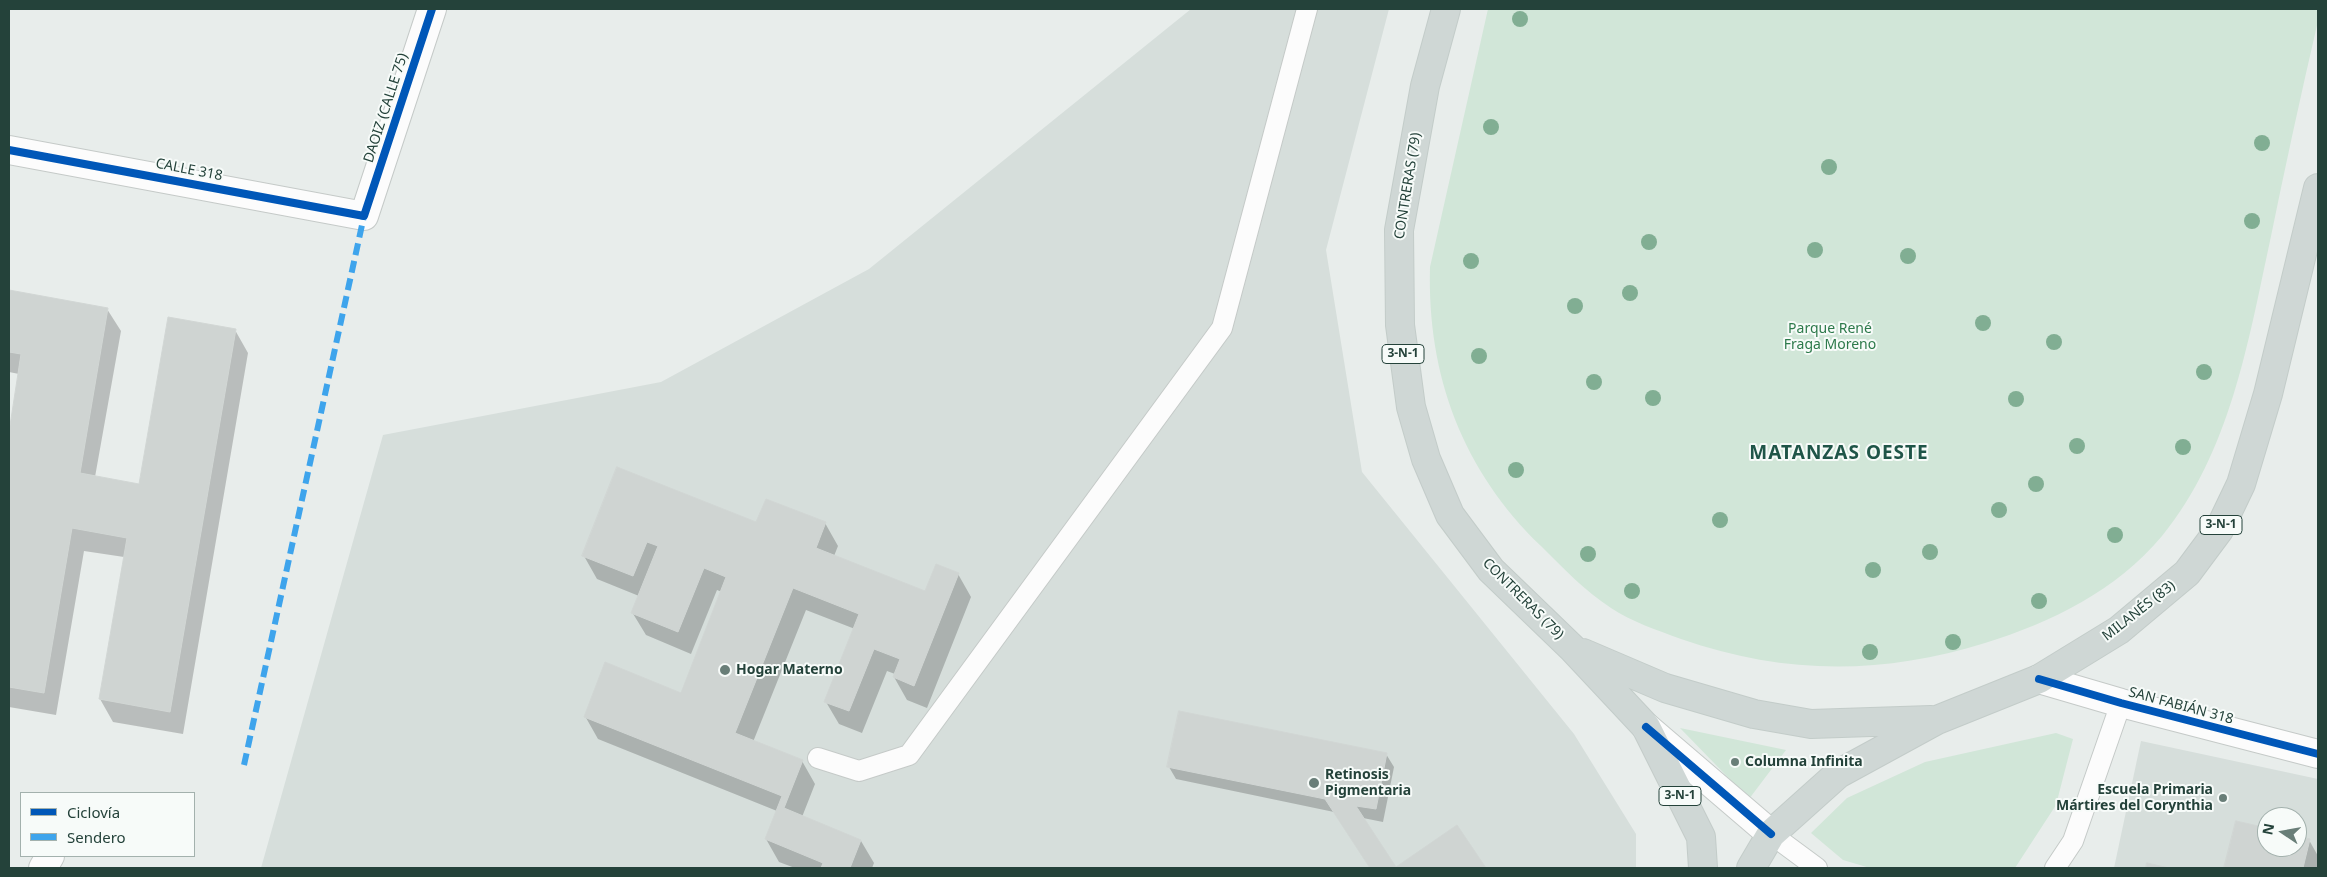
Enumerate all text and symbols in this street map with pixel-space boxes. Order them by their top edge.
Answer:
street label: DAOIZ (CALLE 75) [360,51,412,165]
street label: CONTRERAS (79) [1391,131,1425,241]
street label: CALLE 318 [154,155,224,185]
park label: Parque René Fraga Moreno [1784,321,1876,354]
road number: 3-N-1 [1382,344,1424,364]
district label: MATANZAS OESTE [1748,443,1930,465]
road number: 3-N-1 [2200,516,2242,534]
street label: CONTRERAS (79) [1479,555,1567,643]
street label: MILANÉS (83) [2099,577,2179,645]
place label: Hogar Materno [736,662,843,678]
marker: Hogar Materno [718,663,732,677]
street label: SAN FABIÁN 318 [2127,684,2235,728]
place label: Columna Infinita [1745,754,1863,770]
marker: Columna Infinita [1729,756,1741,768]
place label: Retinosis Pigmentaria [1325,767,1411,800]
marker: Retinosis Pigmentaria [1307,776,1321,790]
place label: Escuela Primaria Mártires del Corynthia [2056,782,2213,814]
road number: 3-N-1 [1659,786,1701,806]
legend [20,792,195,857]
marker: Escuela Primaria Mártires del Corynthia [2217,792,2229,804]
text: Ciclovía [67,802,120,822]
north arrow [2257,807,2307,857]
text: N [2257,821,2278,837]
text: Sendero [67,827,126,847]

